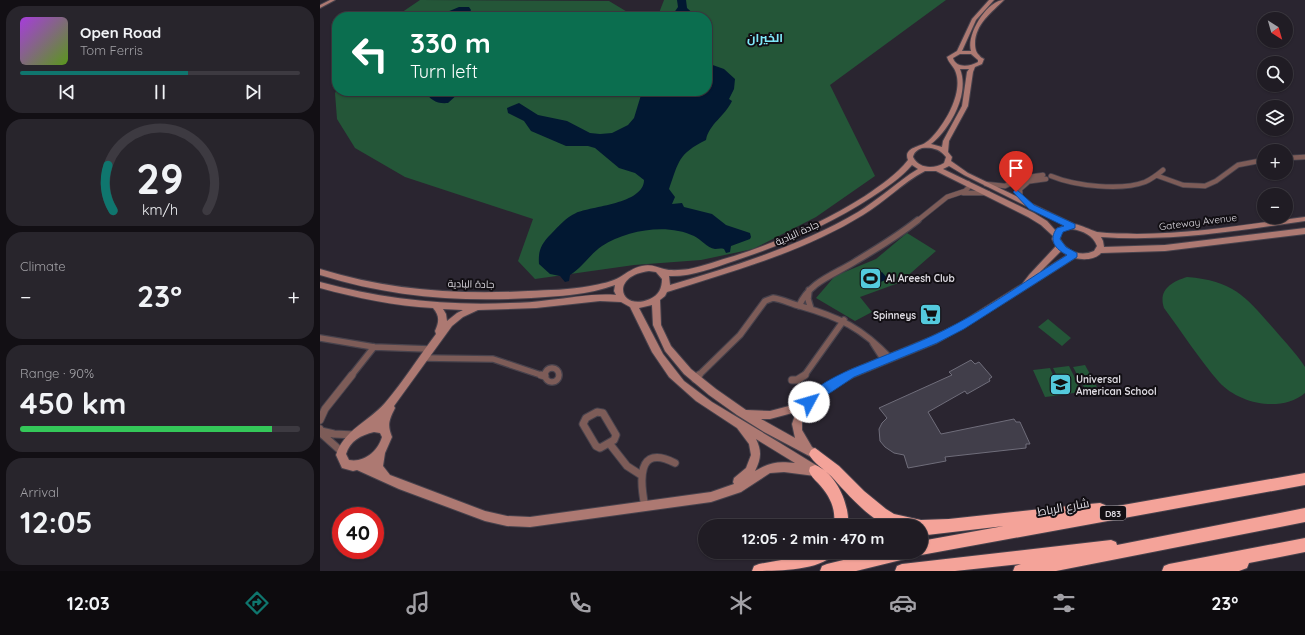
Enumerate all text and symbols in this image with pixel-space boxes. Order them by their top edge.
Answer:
north arrow [1257,12,1293,48]
map controls [1257,12,1293,224]
text: Open Road [80,23,161,42]
text: 330 m [410,25,491,60]
icon: left [344,28,396,80]
district label: الخيران [747,30,783,46]
text: Tom Ferris [80,42,143,58]
button: search [1257,56,1293,92]
text: Turn left [410,60,478,83]
icon: previous [56,81,78,103]
icon: pause [149,81,171,103]
icon: next [242,81,264,103]
button: layers [1257,100,1293,136]
button: + [1257,144,1293,180]
text: 29 [136,151,184,203]
pin [999,151,1033,192]
icon: arrive [1005,157,1027,179]
button: − [1257,188,1293,224]
text: km/h [142,200,178,218]
street label: Gateway Avenue [1158,211,1238,233]
street label: جادة البادية [773,218,821,248]
text: Climate [20,258,66,274]
sports icon: Al Areesh Club [857,265,883,291]
place label: Al Areesh Club [886,272,955,285]
text: 23° [137,277,182,315]
street label: جادة البادية [448,277,494,291]
text: − [20,283,31,311]
text: + [288,283,300,311]
supermarket icon: Spinneys [918,302,944,328]
place label: Spinneys [873,309,916,322]
text: Range · 90% [20,365,94,381]
school or university icon: Universal American School [1047,372,1073,398]
place label: Universal American School [1076,373,1157,398]
position arrow [788,381,830,423]
text: 450 km [20,384,126,422]
text: Arrival [20,484,59,500]
street label: شارع الرباط [1036,495,1090,520]
text: 12:05 [20,503,93,541]
road number: D83 [1100,506,1126,520]
speed limit sign: 40 [332,507,384,559]
text: 12:05 · 2 min · 470 m [742,529,884,548]
icon: directions [243,589,271,617]
icon: music [404,589,432,617]
icon: phone [566,589,594,617]
icon: climate [727,589,755,617]
icon: car [889,589,917,617]
icon: filters [1050,589,1078,617]
text: 12:03 [67,592,110,615]
text: 23° [1211,592,1238,615]

